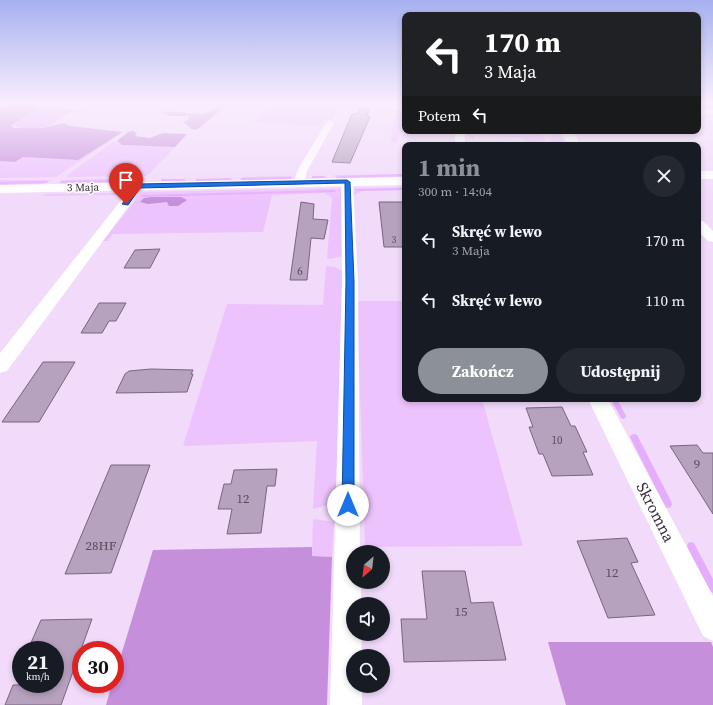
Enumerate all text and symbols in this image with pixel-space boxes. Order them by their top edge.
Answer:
text: 170 m [484,23,561,61]
icon: left [418,28,470,80]
text: 3 Maja [484,59,536,84]
icon: left [469,104,491,126]
text: Potem [418,105,461,126]
text: 1 min [418,151,480,184]
button: close [643,155,685,197]
pin [109,163,143,204]
icon: arrive [115,169,137,191]
street label: 3 Maja [67,180,100,195]
text: 300 m · 14:04 [418,183,492,200]
text: Skręć w lewo [452,221,542,242]
icon: left [418,229,440,251]
text: 170 m [645,230,685,251]
house number: 3 [392,234,397,246]
text: 3 Maja [452,242,490,259]
house number: 6 [297,264,303,279]
icon: left [418,289,440,311]
text: Skręć w lewo [452,290,542,311]
text: 110 m [645,290,685,311]
button: Zakończ [418,348,548,394]
button: Udostępnij [556,348,685,394]
house number: 10 [552,433,563,448]
house number: 9 [694,455,700,472]
street label: Skromna [632,478,681,546]
position arrow [327,484,369,526]
house number: 12 [237,490,250,507]
house number: 28HF [86,537,117,554]
north arrow [346,545,390,589]
map controls [346,545,390,693]
house number: 12 [606,564,619,581]
button: sound [346,597,390,641]
house number: 15 [455,603,468,620]
speed limit sign: 30 [72,641,124,693]
text: 21 [27,648,49,676]
button: search [346,649,390,693]
text: km/h [26,670,50,683]

